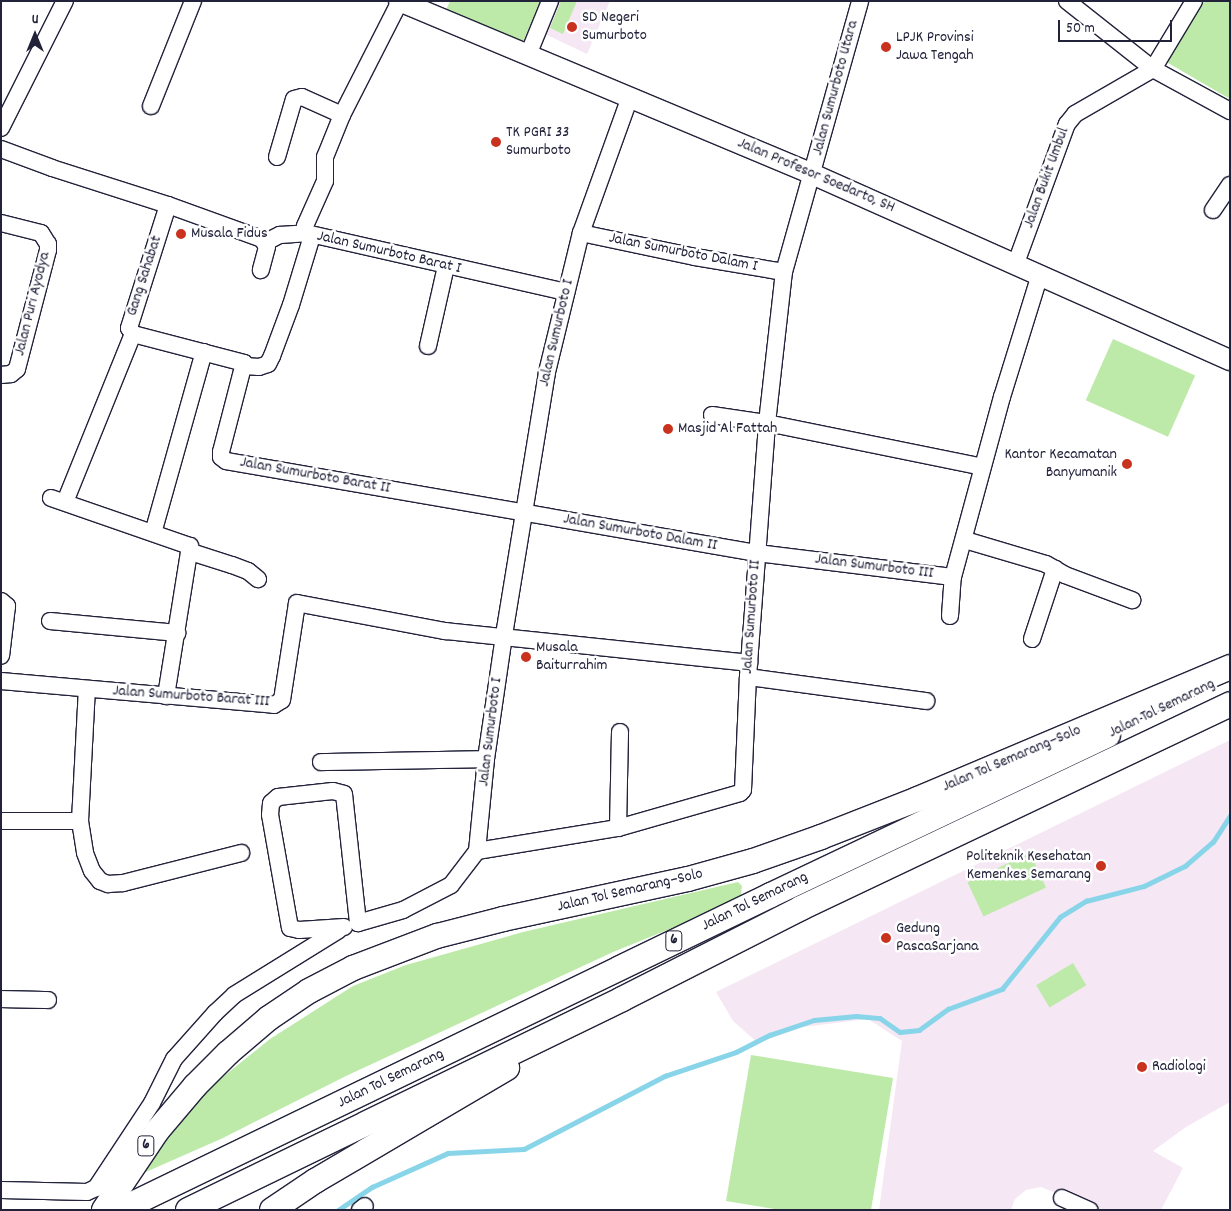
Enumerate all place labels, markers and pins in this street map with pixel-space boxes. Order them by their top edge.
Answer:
place label: SD Negeri Sumurboto [582,8,647,46]
marker: SD Negeri Sumurboto [566,21,578,33]
place label: LPJK Provinsi Jawa Tengah [896,28,974,66]
marker: LPJK Provinsi Jawa Tengah [880,41,892,53]
place label: TK PGRI 33 Sumurboto [506,123,571,161]
marker: TK PGRI 33 Sumurboto [490,136,502,148]
place label: Musala Fidus [191,224,268,244]
marker: Musala Fidus [175,228,187,240]
place label: Masjid Al Fattah [678,419,777,439]
marker: Masjid Al Fattah [662,423,674,435]
place label: Kantor Kecamatan Banyumanik [1004,445,1117,483]
marker: Kantor Kecamatan Banyumanik [1121,458,1133,470]
place label: Musala Baiturrahim [536,638,607,676]
marker: Musala Baiturrahim [520,651,532,663]
place label: Politeknik Kesehatan Kemenkes Semarang [966,847,1091,885]
marker: Politeknik Kesehatan Kemenkes Semarang [1095,860,1107,872]
place label: Gedung PascaSarjana [896,919,979,957]
marker: Gedung PascaSarjana [880,932,892,944]
place label: Radiologi [1152,1057,1206,1077]
marker: Radiologi [1136,1061,1148,1073]

